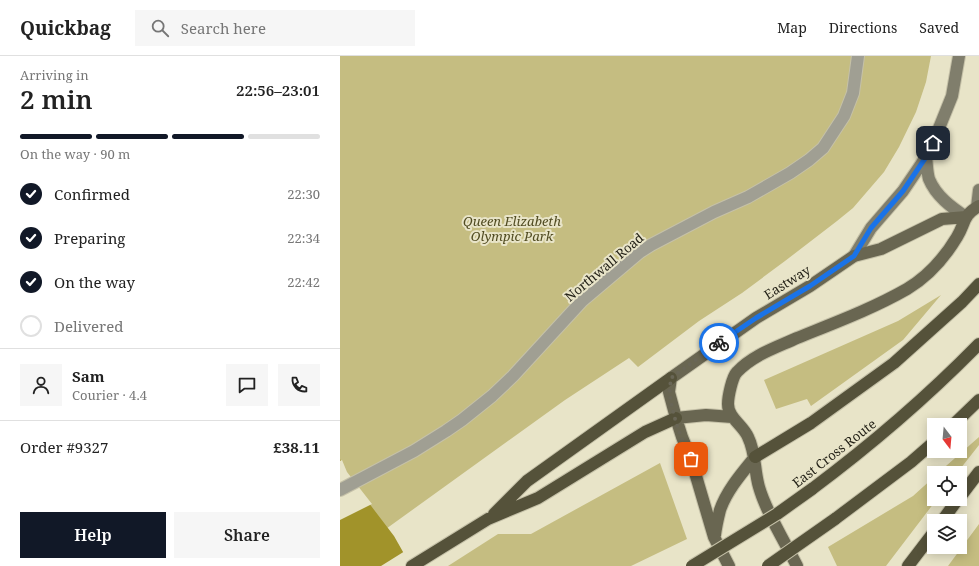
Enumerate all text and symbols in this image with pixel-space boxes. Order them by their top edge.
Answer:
search box [135,10,415,46]
text: Quickbag [20,15,111,41]
icon: search [149,17,171,39]
text: Search here [181,18,266,38]
text: Map [777,18,807,37]
text: Directions [829,18,897,37]
text: Saved [919,18,959,37]
text: Arriving in [20,66,89,84]
text: 22:56–23:01 [236,80,320,100]
text: 2 min [20,81,93,117]
pin [916,126,950,160]
icon: home [922,132,944,154]
text: On the way · 90 m [20,145,130,163]
icon: check [20,183,42,205]
text: Confirmed [54,184,130,204]
text: 22:30 [287,185,320,203]
park label: Queen Elizabeth Olympic Park [463,212,561,245]
icon: check [20,227,42,249]
text: Preparing [54,228,125,248]
text: 22:34 [287,229,320,247]
street label: Northwall Road [561,229,647,305]
street label: Eastway [760,260,814,303]
icon: check [20,271,42,293]
text: On the way [54,272,135,292]
text: 22:42 [287,273,320,291]
text: Delivered [54,316,123,336]
courier [699,323,739,363]
icon: bike [708,332,730,354]
button: person [20,364,62,406]
button: chat [226,364,268,406]
button: phone [278,364,320,406]
text: Sam [72,366,104,386]
text: Courier · 4.4 [72,386,147,404]
street label: East Cross Route [788,415,880,491]
north arrow [927,418,967,458]
map controls [927,418,967,554]
text: Order #9327 [20,437,108,457]
text: £38.11 [273,437,320,457]
pin [674,442,708,476]
icon: bag [680,448,702,470]
button: locate [927,466,967,506]
button: Help [20,512,166,558]
button: Share [174,512,320,558]
button: layers [927,514,967,554]

